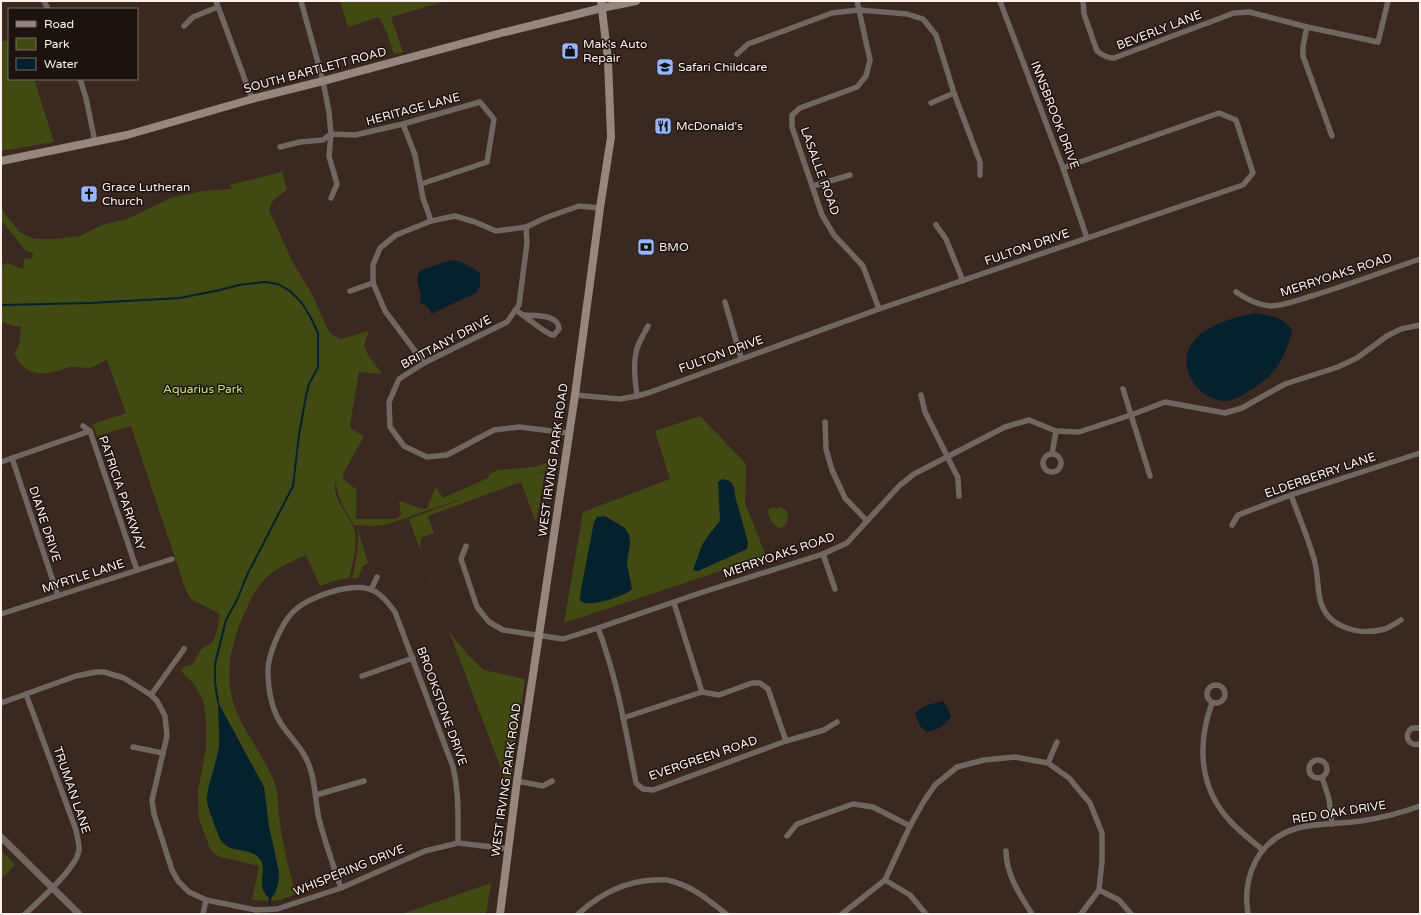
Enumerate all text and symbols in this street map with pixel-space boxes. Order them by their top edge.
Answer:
street label: BEVERLY LANE [1114,7,1204,53]
legend [8,8,138,80]
text: Road [44,17,74,31]
text: Park [44,37,70,51]
place label: Mak's Auto Repair [583,37,647,65]
shop icon: Mak's Auto Repair [560,41,580,61]
street label: SOUTH BARTLETT ROAD [242,44,388,96]
text: Water [44,57,79,71]
school or university icon: Safari Childcare [655,57,675,77]
street label: INNSBROOK DRIVE [1028,59,1082,171]
place label: Safari Childcare [678,60,768,74]
street label: HERITAGE LANE [364,90,462,128]
restaurant icon: McDonald's [653,116,673,136]
place label: McDonald's [676,119,743,133]
street label: LASALLE ROAD [798,125,842,217]
place label: Grace Lutheran Church [102,180,190,208]
church icon: Grace Lutheran Church [79,184,99,204]
street label: FULTON DRIVE [983,226,1072,268]
bank icon: BMO [636,237,656,257]
place label: BMO [659,240,689,254]
street label: MERRYOAKS ROAD [1278,250,1394,300]
street label: BRITTANY DRIVE [398,312,494,372]
street label: FULTON DRIVE [677,332,766,376]
park label: Aquarius Park [163,382,243,396]
street label: WEST IRVING PARK ROAD [535,382,571,538]
street label: PATRICIA PARKWAY [96,434,148,552]
street label: ELDERBERRY LANE [1263,449,1378,501]
street label: DIANE DRIVE [26,484,64,564]
street label: MERRYOAKS ROAD [722,529,836,581]
street label: MYRTLE LANE [40,556,126,596]
street label: BROOKSTONE DRIVE [414,645,470,768]
street label: WEST IRVING PARK ROAD [488,702,524,858]
street label: EVERGREEN ROAD [647,733,759,783]
street label: TRUMAN LANE [51,745,94,836]
street label: RED OAK DRIVE [1291,798,1387,826]
street label: WHISPERING DRIVE [291,841,407,899]

